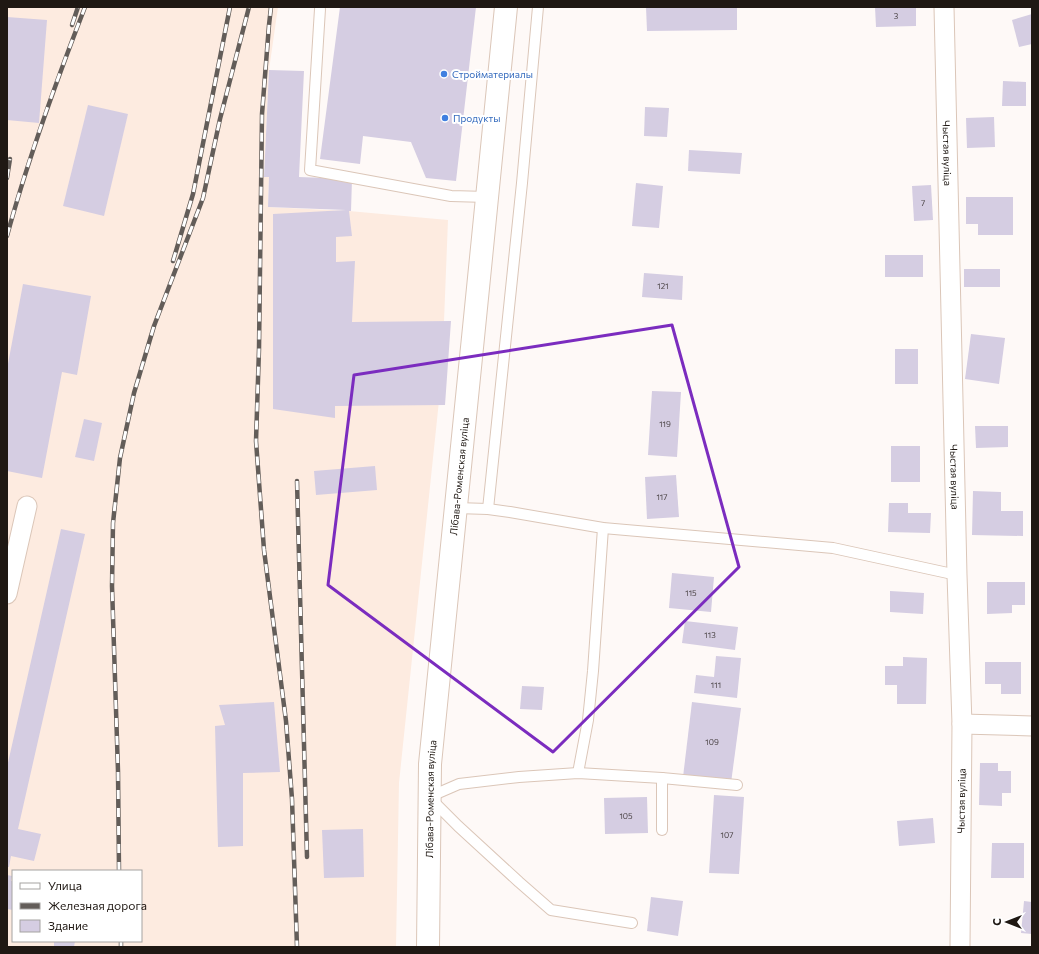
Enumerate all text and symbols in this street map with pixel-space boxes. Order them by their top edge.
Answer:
house number: 3 [894,11,899,21]
place label: Стройматериалы [452,68,533,80]
marker: Стройматериалы [439,69,449,79]
place label: Продукты [453,112,500,124]
marker: Продукты [440,113,450,123]
street label: Чыстая вуліца [941,120,954,186]
house number: 7 [921,198,925,208]
house number: 121 [657,281,669,291]
street label: Лібава-Роменская вуліца [447,417,471,536]
house number: 119 [659,419,671,429]
street label: Чыстая вуліца [948,444,962,510]
house number: 117 [656,492,668,502]
house number: 115 [685,588,697,598]
house number: 113 [704,630,716,640]
house number: 111 [711,680,721,690]
house number: 109 [705,737,719,747]
street label: Лібава-Роменская вуліца [423,739,438,858]
street label: Чыстая вуліца [954,768,968,834]
house number: 105 [619,811,633,821]
house number: 107 [721,830,733,840]
legend [12,870,142,942]
text: Улица [48,878,82,892]
text: Железная дорога [48,898,147,912]
north arrow [987,902,1027,942]
text: Здание [48,918,88,932]
text: С [990,918,1003,926]

